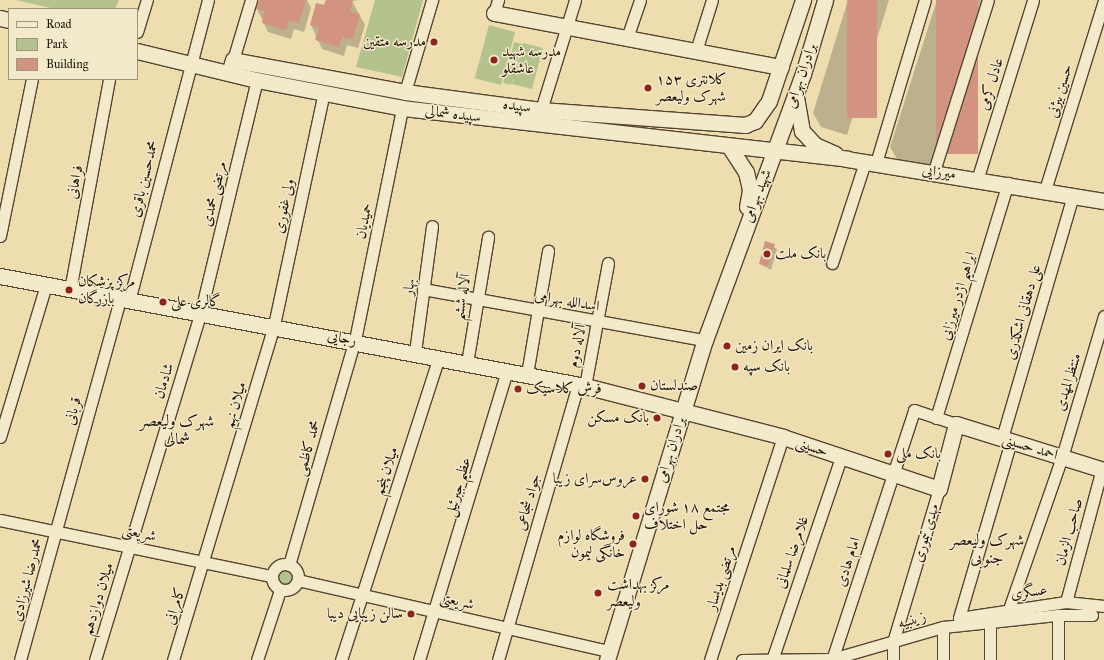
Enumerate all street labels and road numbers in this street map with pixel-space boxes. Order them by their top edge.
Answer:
street label: برادران بهرامی [782,41,820,111]
street label: عادل کرمی [975,56,1007,112]
street label: حسین بیژنی [1043,62,1077,120]
street label: سپیده [502,95,532,117]
street label: سپیده شمالی [424,102,482,126]
street label: محمدحسین باقری [126,139,162,219]
street label: مرتضی محمدی [197,160,231,228]
street label: میرزایی [921,161,957,183]
street label: فراهانی [63,164,87,200]
street label: شهید بهرامی [739,167,775,225]
street label: ولی غفوری [269,177,299,235]
street label: حمیدیان [352,201,376,241]
street label: ابراهیم اژدر میرزایی [936,250,980,342]
street label: علی دهقانی اشکذری [1001,262,1045,362]
street label: آلاله ششم [449,272,475,322]
street label: بهار [399,277,419,297]
street label: اسدالله بهرامی [533,286,601,316]
street label: آلاله دوم [564,323,590,369]
street label: رجایی [326,326,358,350]
street label: منتظرالمهدی [1051,351,1085,413]
street label: شادمان [150,361,178,401]
street label: میلان نهم [220,380,250,430]
street label: قربانی [61,395,85,427]
street label: برادران بهرامی [653,415,689,485]
street label: محمد کاظمی [291,418,325,478]
street label: احمد حسینی [1000,430,1060,464]
street label: حسینی [794,433,830,461]
street label: میلان پنجم [370,445,402,497]
street label: عظیم جبرئیل [441,455,475,519]
street label: جواد شجاعی [511,472,545,532]
street label: صاحب الزمان [1051,496,1087,568]
street label: مهدی تیموری [909,502,943,564]
street label: غلامرضا سلمانی [771,513,813,591]
street label: شریعتی [120,521,158,545]
street label: امام هادی [832,535,864,589]
street label: محمدرضا شیرزادی [7,536,47,624]
street label: مرتضی بدیسار [702,543,740,613]
street label: میلان دوازدهم [78,560,118,638]
street label: عسگری [1010,581,1048,603]
street label: کامرانی [161,585,189,627]
street label: شریعتی [438,588,476,614]
street label: زینبیه [896,607,928,633]

